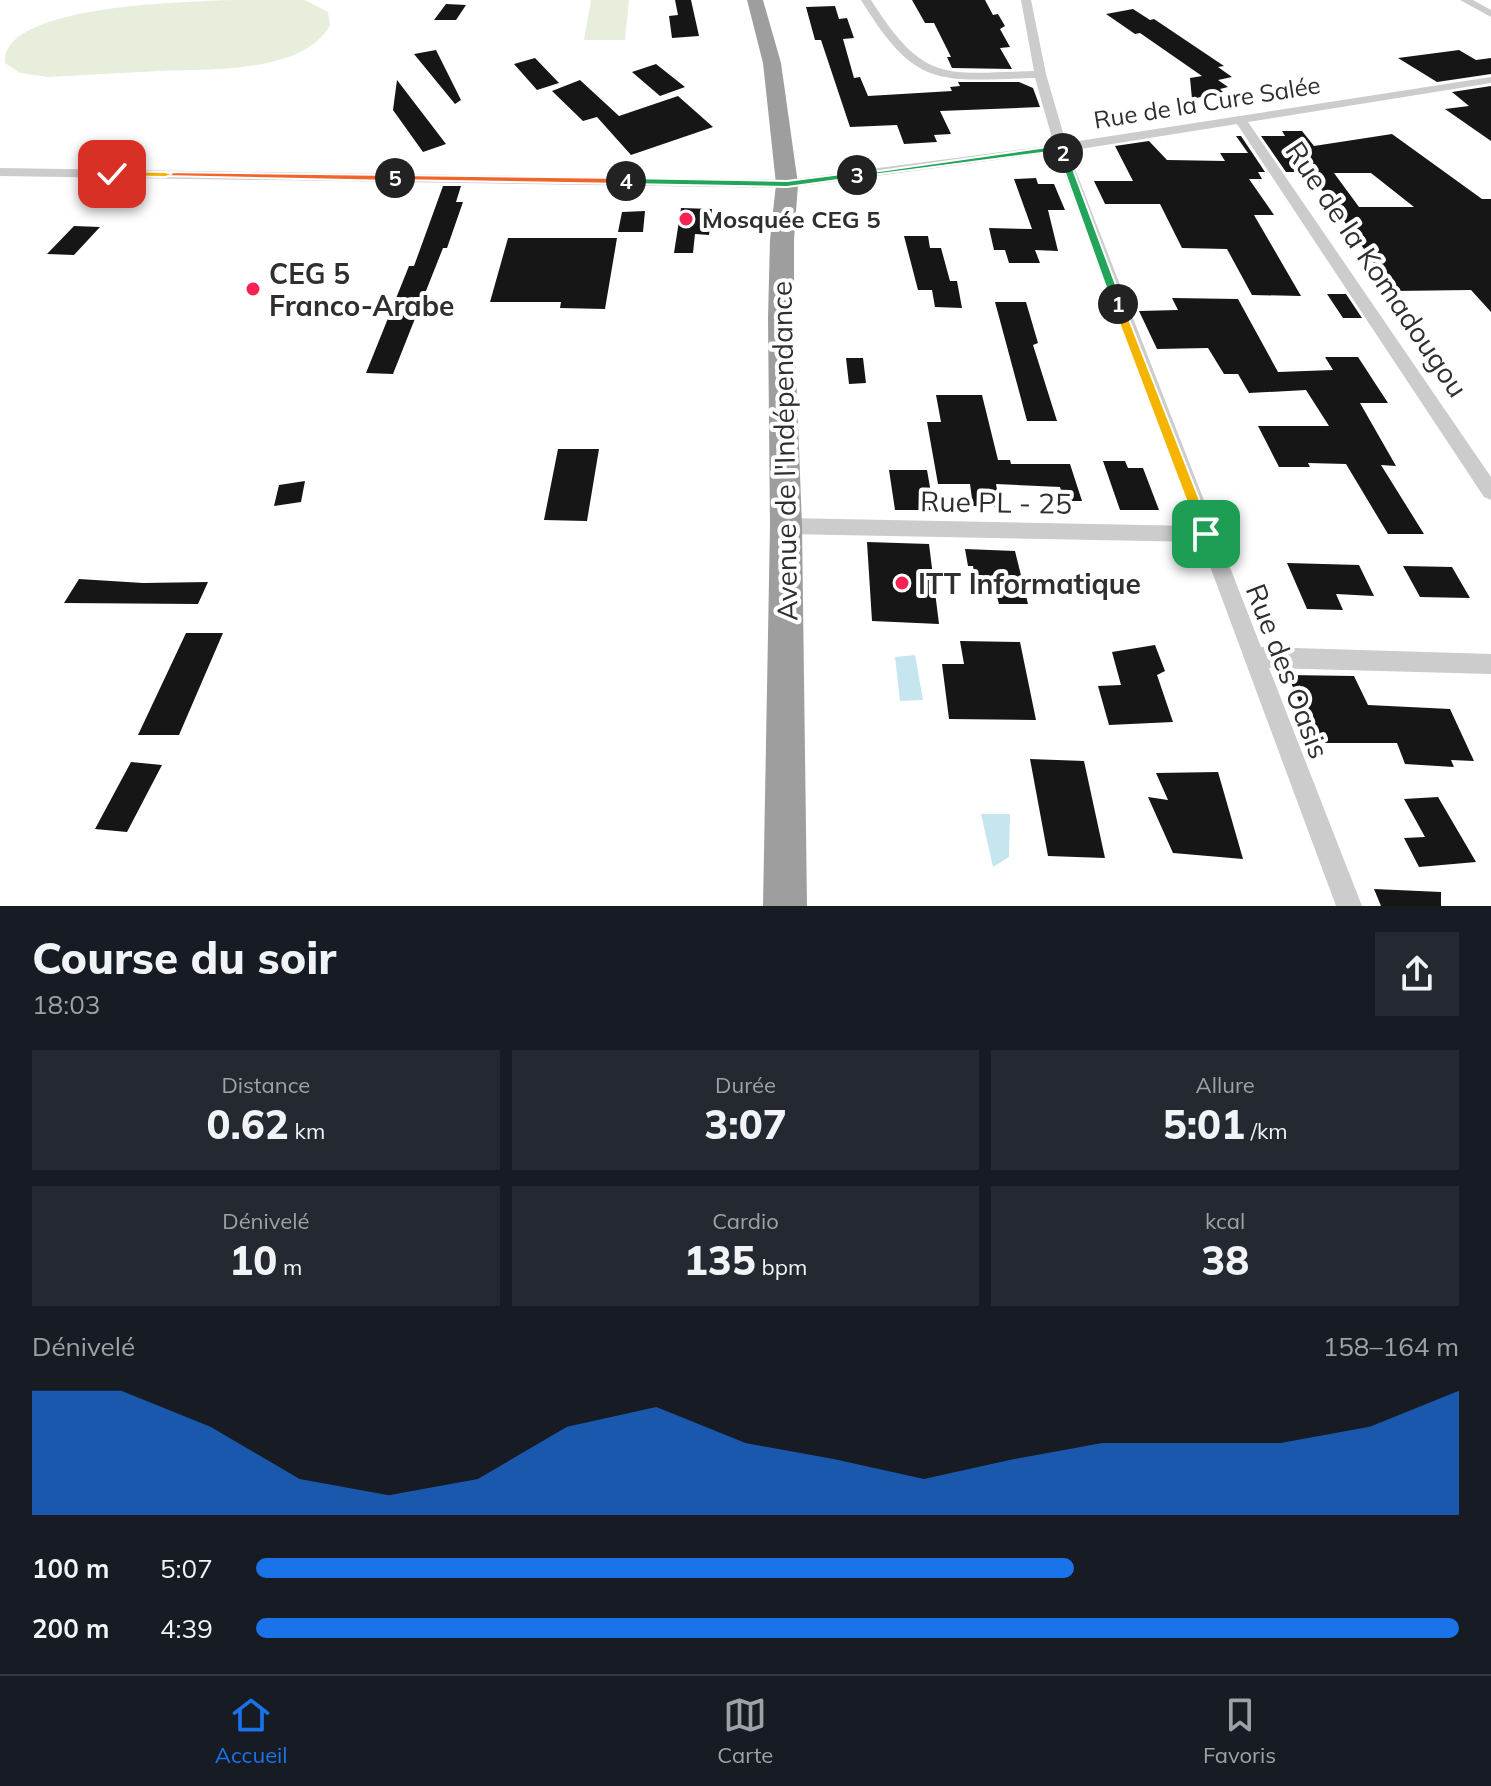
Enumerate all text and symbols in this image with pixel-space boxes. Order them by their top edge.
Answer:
street label: Rue de la Cure Salée [1092,69,1322,135]
pin: 2 [1043,133,1083,173]
street label: Rue de la Komadougou [1278,134,1476,404]
text: 2 [1056,139,1070,167]
pin [78,140,146,208]
icon: check [90,152,134,196]
pin: 3 [837,155,877,195]
pin: 5 [375,158,415,198]
pin: 4 [606,161,646,201]
text: 3 [850,161,864,189]
text: 5 [388,164,402,192]
text: 4 [619,167,633,195]
place label: Mosquée CEG 5 [702,204,881,234]
marker: Mosquée CEG 5 [677,210,695,228]
place label: CEG 5 Franco-Arabe [269,256,454,323]
marker: CEG 5 Franco-Arabe [244,280,262,298]
street label: Avenue de l'Indépendance [764,281,804,621]
pin: 1 [1098,284,1138,324]
text: 1 [1111,290,1125,318]
street label: Rue PL - 25 [920,483,1072,521]
pin [1172,500,1240,568]
icon: arrive [1184,512,1228,556]
place label: ITT Informatique [918,566,1141,601]
marker: ITT Informatique [893,574,911,592]
street label: Rue des Oasis [1239,579,1337,763]
text: Course du soir [32,930,336,985]
button: share [1375,932,1459,1016]
text: 18:03 [32,988,100,1021]
text: Distance [221,1071,310,1099]
text: Durée [715,1071,776,1099]
text: Allure [1196,1071,1255,1099]
text: 0.62 [206,1099,289,1149]
text: 3:07 [704,1099,787,1149]
text: 5:01 [1163,1099,1245,1149]
text: km [289,1117,325,1145]
text: /km [1245,1117,1288,1145]
text: Dénivelé [222,1207,309,1235]
text: Cardio [712,1207,779,1235]
text: kcal [1205,1207,1245,1235]
text: 10 [229,1235,277,1285]
text: 135 [684,1235,756,1285]
text: 38 [1201,1235,1249,1285]
text: m [277,1253,302,1281]
text: bpm [756,1253,807,1281]
text: Dénivelé [32,1330,135,1363]
text: 158–164 m [1323,1330,1459,1363]
text: 100 m [32,1552,109,1585]
text: 5:07 [160,1552,213,1585]
text: 200 m [32,1612,109,1645]
text: 4:39 [160,1612,213,1645]
tab: Accueil [215,1693,288,1769]
tab: Carte [717,1693,773,1769]
tab: Favoris [1203,1693,1276,1769]

